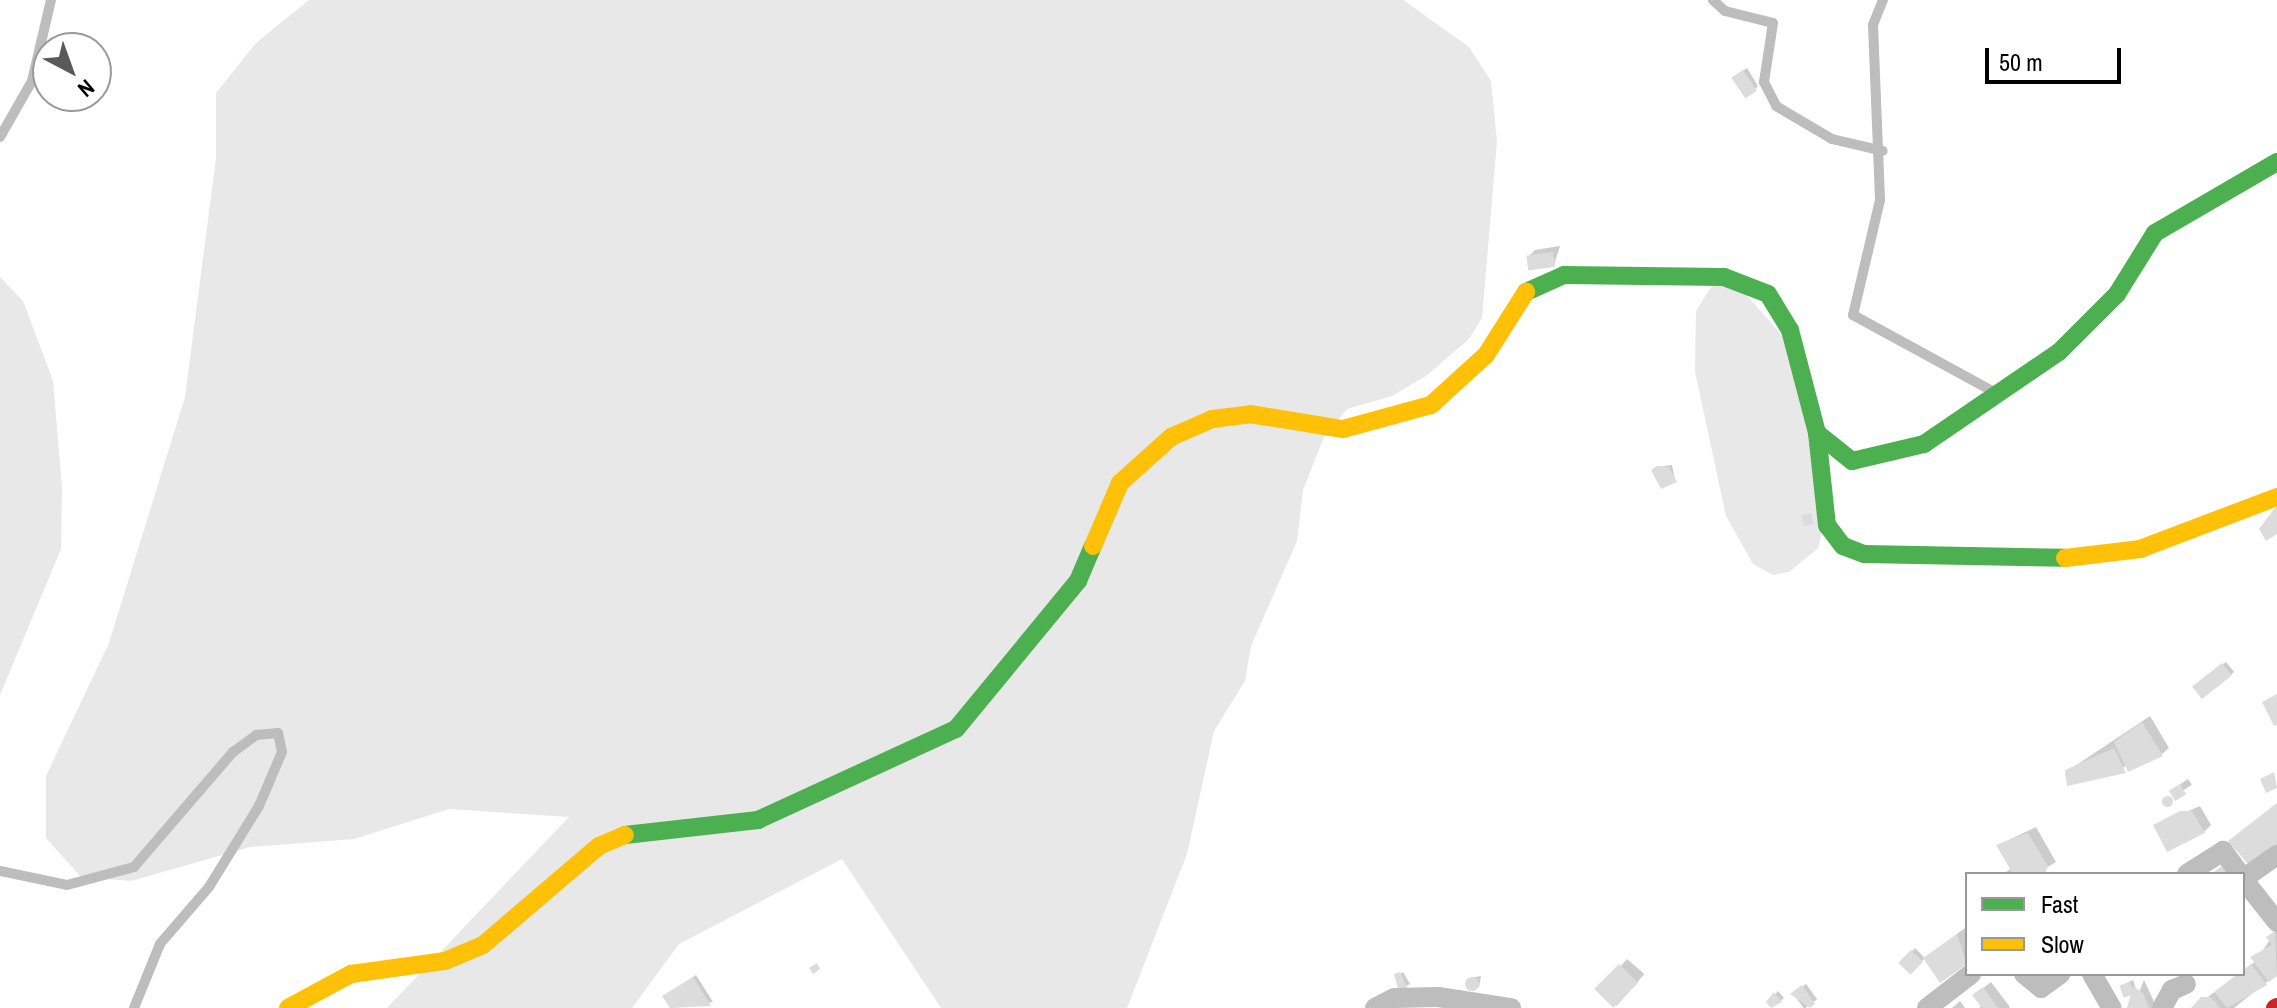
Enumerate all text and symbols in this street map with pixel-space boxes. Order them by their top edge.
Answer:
north arrow [32,32,112,112]
scale bar [1989,32,2125,82]
text: 50 m [1999,46,2043,78]
text: N [72,73,101,104]
legend [1965,872,2245,976]
text: Fast [2041,888,2078,920]
text: Slow [2041,928,2084,960]

